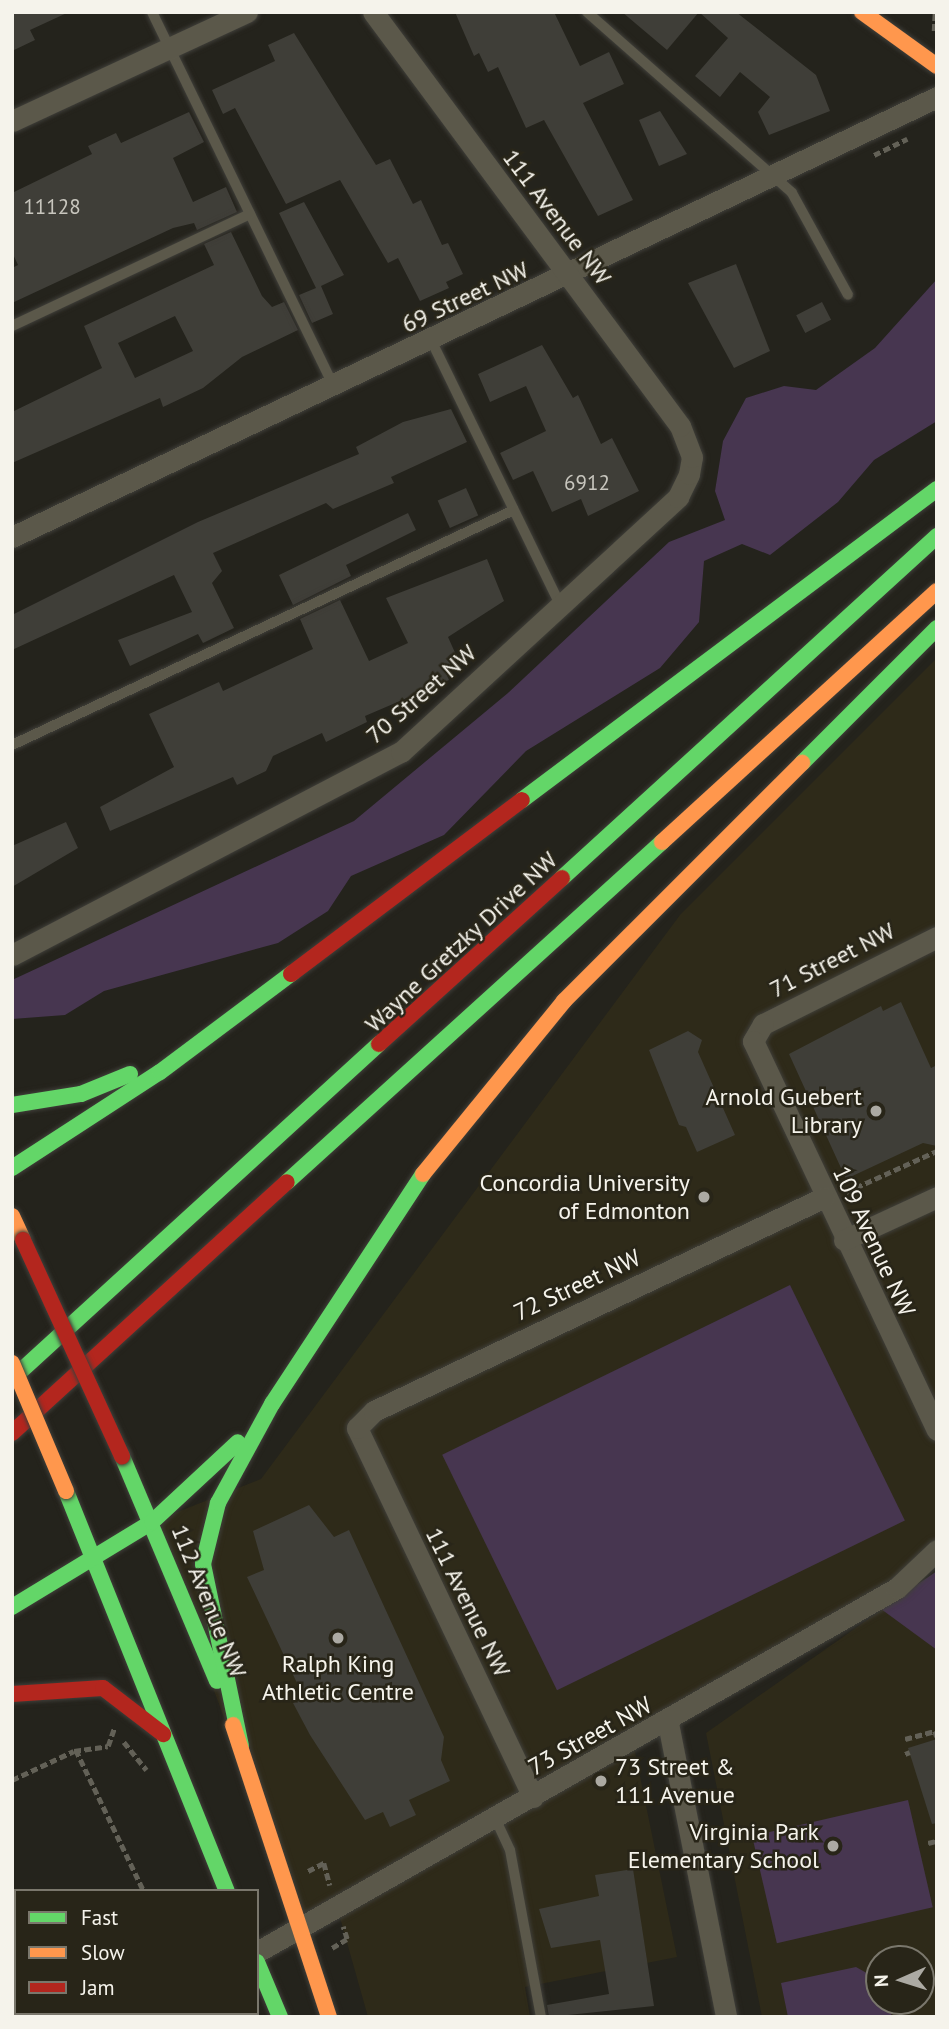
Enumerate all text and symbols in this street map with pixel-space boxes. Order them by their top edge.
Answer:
street label: 111 Avenue NW [496,143,618,291]
house number: 11128 [23,194,81,220]
street label: 69 Street NW [397,255,533,339]
house number: 6912 [564,470,610,496]
street label: 70 Street NW [360,638,482,750]
street label: Wayne Gretzky Drive NW [359,845,563,1039]
street label: 71 Street NW [765,916,899,1004]
place label: Arnold Guebert Library [705,1083,862,1139]
marker: Arnold Guebert Library [868,1103,884,1119]
street label: 109 Avenue NW [826,1161,922,1321]
place label: Concordia University of Edmonton [479,1169,690,1225]
marker: Concordia University of Edmonton [696,1189,712,1205]
street label: 72 Street NW [509,1243,645,1327]
street label: 112 Avenue NW [165,1520,253,1682]
street label: 111 Avenue NW [419,1522,517,1682]
marker: Ralph King Athletic Centre [330,1630,346,1646]
place label: Ralph King Athletic Centre [262,1650,414,1706]
street label: 73 Street NW [523,1690,657,1782]
place label: 73 Street & 111 Avenue [615,1753,736,1809]
marker: 73 Street & 111 Avenue [593,1773,609,1789]
place label: Virginia Park Elementary School [627,1818,819,1874]
marker: Virginia Park Elementary School [825,1838,841,1854]
legend [14,1889,259,2015]
text: Fast [81,1904,118,1931]
text: Slow [81,1939,125,1966]
north arrow [865,1945,935,2015]
text: Jam [81,1974,115,2001]
text: N [869,1974,893,1988]

